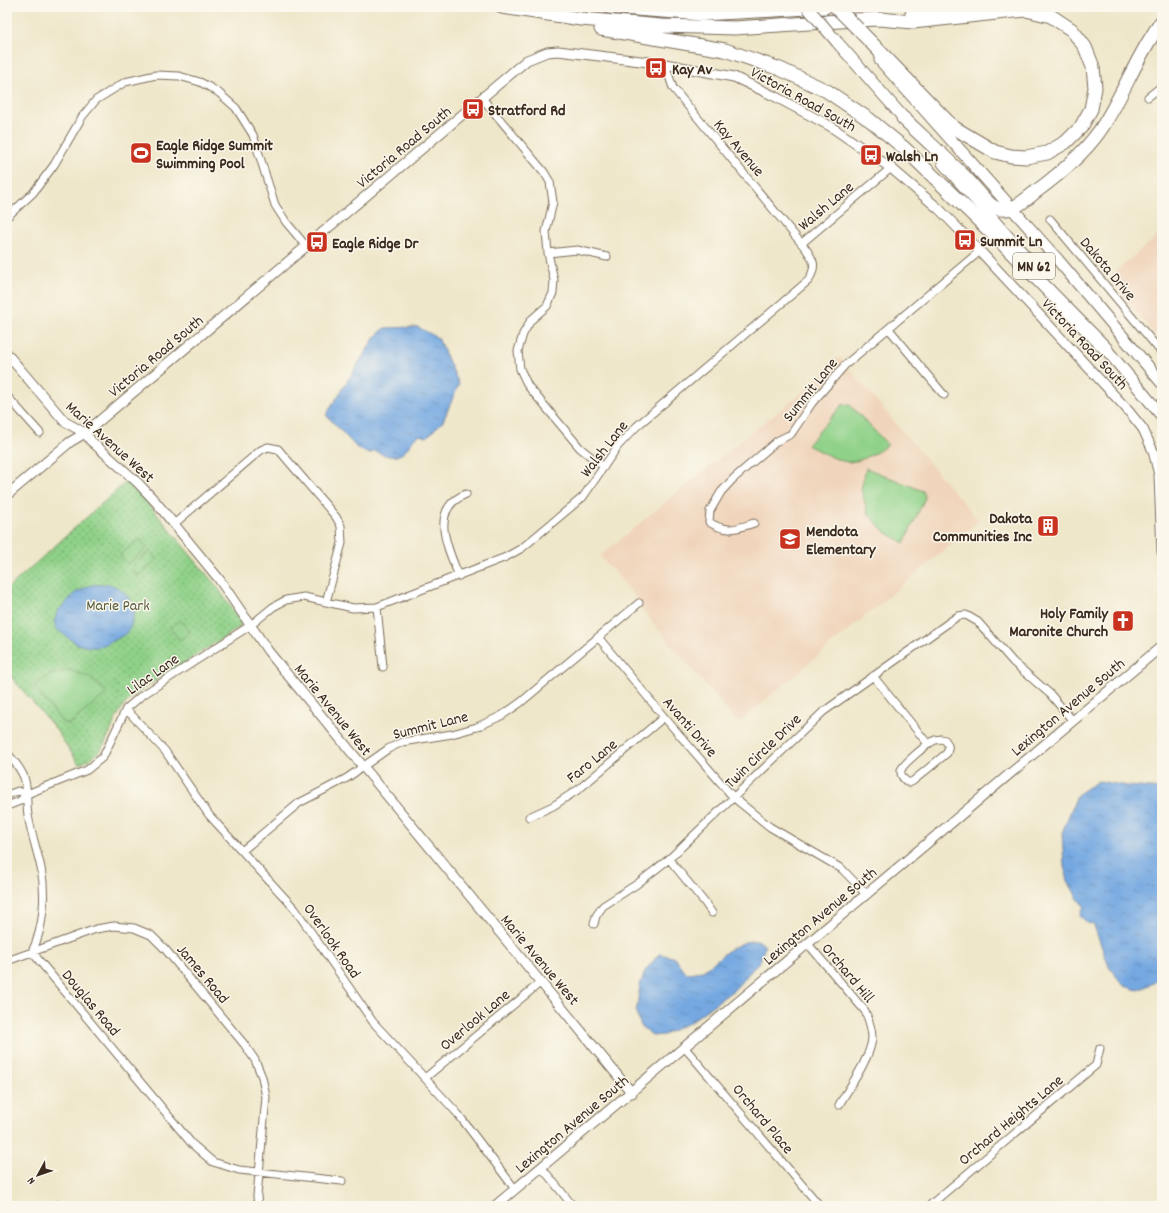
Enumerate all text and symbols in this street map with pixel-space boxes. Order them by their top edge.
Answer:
bus stop icon: Kay Av [643,55,669,81]
place label: Kay Av [672,59,713,82]
street label: Victoria Road South [746,62,860,139]
bus stop icon: Stratford Rd [460,96,486,122]
place label: Stratford Rd [488,100,565,123]
street label: Victoria Road South [352,101,457,195]
street label: Kay Avenue [707,115,769,182]
place label: Eagle Ridge Summit Swimming Pool [156,135,273,176]
sports icon: Eagle Ridge Summit Swimming Pool [128,140,154,166]
bus stop icon: Walsh Ln [858,142,884,168]
place label: Walsh Ln [886,146,938,169]
street label: Walsh Lane [794,177,860,237]
bus stop icon: Summit Ln [952,227,978,253]
bus stop icon: Eagle Ridge Dr [304,229,330,255]
place label: Summit Ln [980,231,1042,254]
place label: Eagle Ridge Dr [332,233,419,256]
street label: Dakota Drive [1073,233,1141,307]
road number: MN 62 [1013,253,1055,279]
street label: Victoria Road South [1036,294,1133,396]
street label: Victoria Road South [104,310,209,404]
street label: Summit Lane [778,353,844,428]
street label: Marie Avenue West [60,397,159,489]
street label: Walsh Lane [575,416,635,483]
place label: Dakota Communities Inc [933,508,1033,549]
building icon: Dakota Communities Inc [1035,513,1061,539]
place label: Mendota Elementary [806,521,877,562]
school or university icon: Mendota Elementary [777,526,803,552]
park label: Marie Park [86,595,150,618]
place label: Holy Family Maronite Church [1009,603,1110,644]
church icon: Holy Family Maronite Church [1110,608,1136,634]
street label: Lilac Lane [123,649,184,701]
street label: Lexington Avenue South [1007,653,1131,763]
street label: Marie Avenue West [288,660,377,762]
street label: Avanti Drive [656,692,722,763]
street label: Summit Lane [391,706,471,747]
street label: Twin Circle Drive [720,709,807,795]
street label: Faro Lane [562,734,623,790]
street label: Lexington Avenue South [759,862,883,972]
street label: Overlook Road [297,899,365,984]
street label: Marie Avenue West [494,910,584,1011]
street label: Orchard Hill [815,939,879,1009]
street label: James Road [170,940,234,1009]
street label: Douglas Road [55,965,125,1042]
street label: Overlook Lane [435,985,516,1057]
street label: Lexington Avenue South [511,1070,635,1180]
street label: Orchard Heights Lane [954,1070,1069,1172]
street label: Orchard Place [726,1079,798,1160]
north arrow [18,1155,58,1195]
text: N [24,1172,40,1187]

